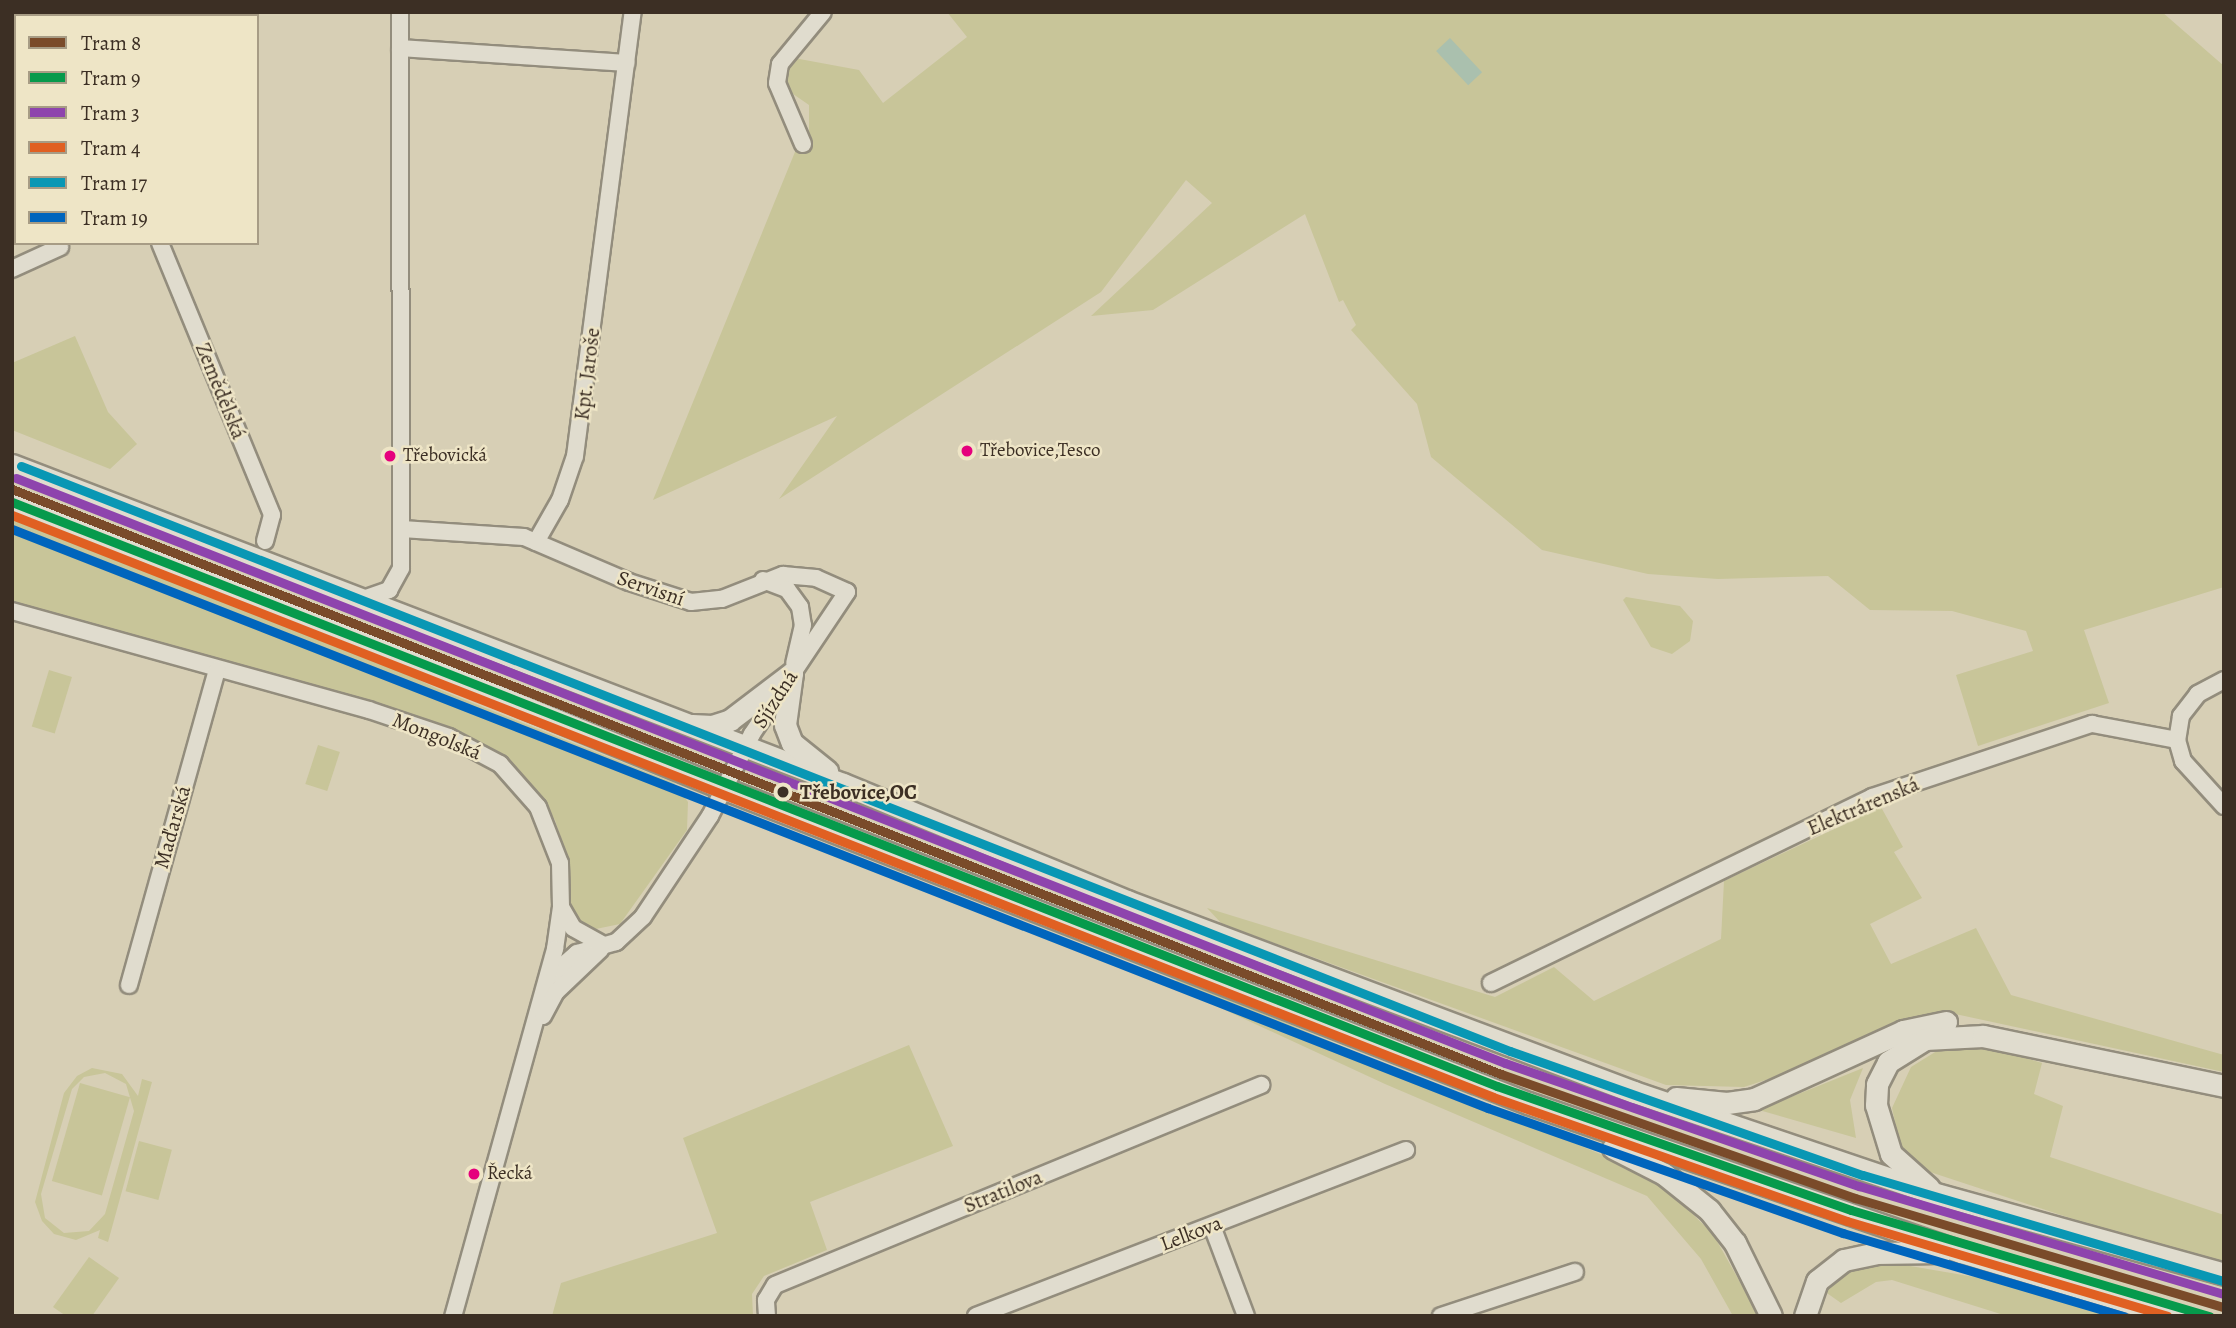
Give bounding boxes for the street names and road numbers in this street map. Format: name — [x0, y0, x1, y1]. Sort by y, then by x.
street label: Kpt. Jaroše — [569, 326, 605, 422]
street label: Zemědělská — [190, 339, 252, 443]
street label: Servisní — [614, 565, 688, 611]
street label: Sjízdná — [747, 665, 803, 733]
street label: Mongolská — [389, 707, 485, 765]
street label: Elektrárenská — [1803, 771, 1923, 841]
street label: Maďarská — [148, 782, 196, 872]
street label: Stratilova — [960, 1164, 1046, 1218]
street label: Lelkova — [1157, 1210, 1225, 1256]

